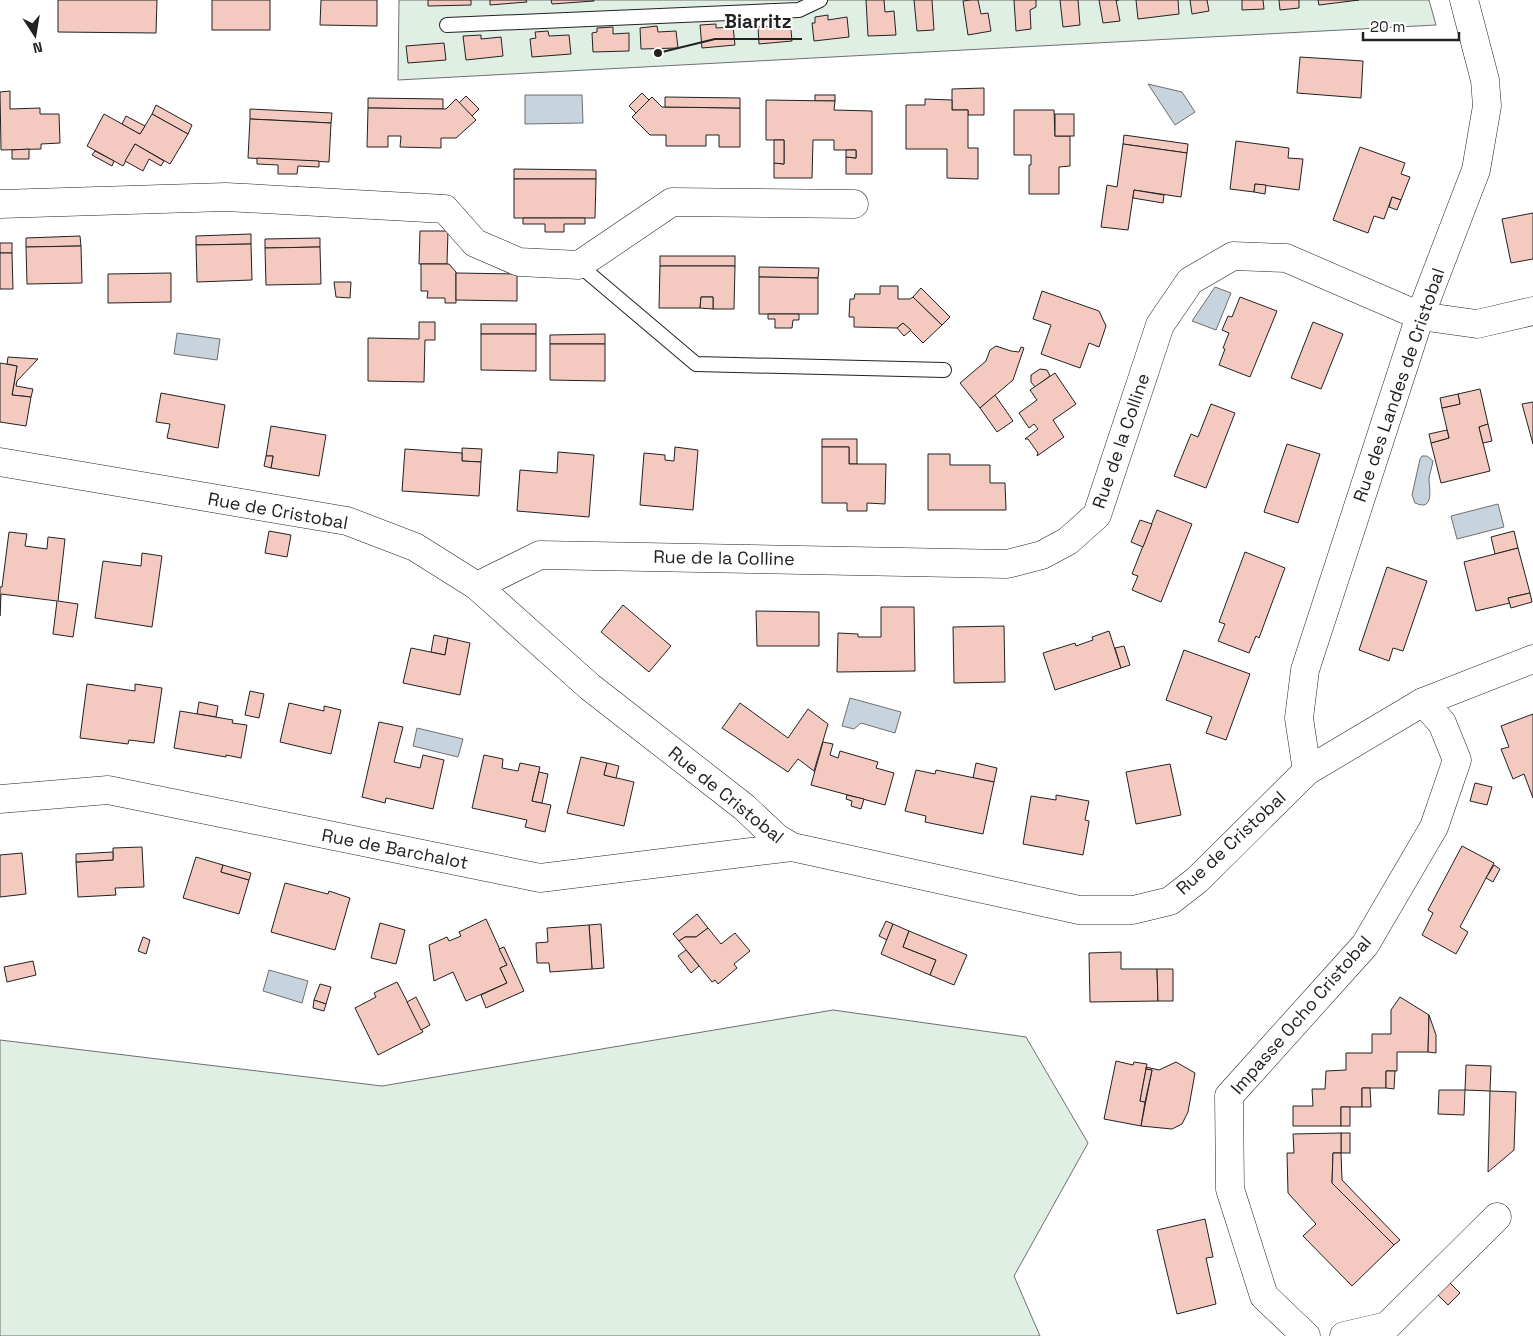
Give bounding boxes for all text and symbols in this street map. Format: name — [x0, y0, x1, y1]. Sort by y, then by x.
callout: Biarritz — [715, 5, 802, 39]
text: Biarritz — [724, 9, 792, 34]
north arrow — [10, 10, 60, 60]
scale bar — [1363, 10, 1459, 42]
text: 20 m — [1370, 17, 1405, 36]
text: N — [31, 38, 44, 57]
street label: Rue des Landes de Cristobal — [1348, 265, 1449, 505]
street label: Rue de la Colline — [1087, 370, 1154, 511]
street label: Rue de Cristobal — [206, 487, 350, 534]
street label: Rue de la Colline — [653, 545, 795, 570]
street label: Rue de Cristobal — [664, 741, 789, 848]
street label: Rue de Cristobal — [1171, 786, 1290, 899]
street label: Rue de Barchalot — [320, 823, 470, 874]
street label: Impasse Ocho Cristobal — [1225, 931, 1376, 1099]

